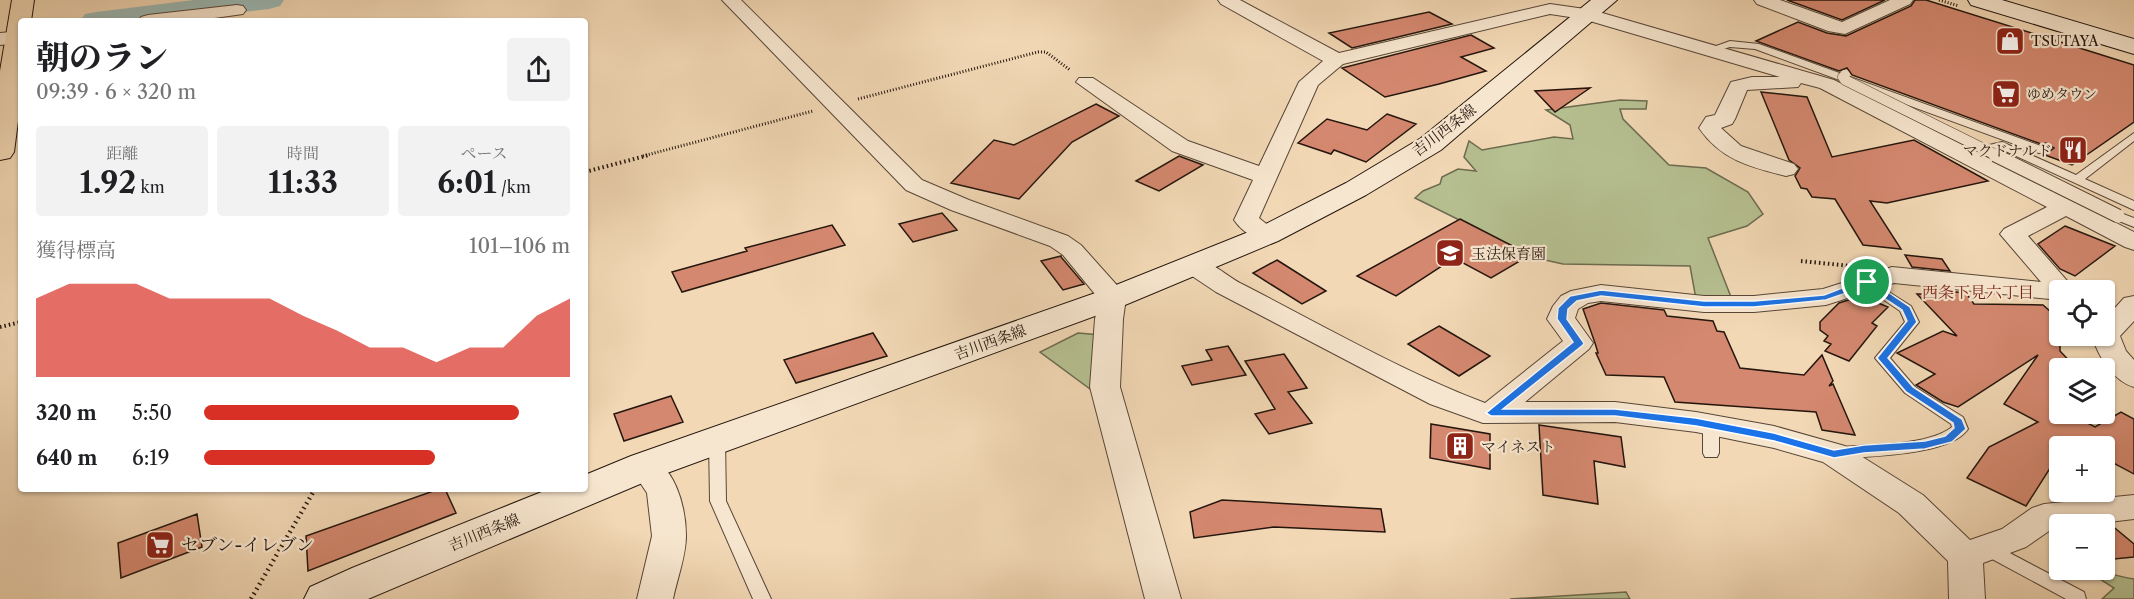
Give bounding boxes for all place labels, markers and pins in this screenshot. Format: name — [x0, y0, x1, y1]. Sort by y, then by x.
shop icon: TSUTAYA — [1994, 25, 2026, 57]
place label: TSUTAYA — [2031, 32, 2099, 50]
supermarket icon: ゆめタウン — [1990, 78, 2022, 110]
place label: ゆめタウン — [2027, 85, 2097, 103]
restaurant icon: マクドナルド — [2057, 134, 2089, 166]
place label: マクドナルド — [1963, 141, 2052, 160]
school or university icon: 玉法保育園 — [1434, 237, 1466, 269]
place label: 玉法保育園 — [1471, 244, 1546, 263]
pin — [1841, 256, 1892, 307]
building icon: マイネスト — [1444, 430, 1476, 462]
place label: マイネスト — [1481, 437, 1556, 456]
supermarket icon: セブン-イレブン — [144, 529, 176, 561]
place label: セブン-イレブン — [181, 534, 314, 556]

